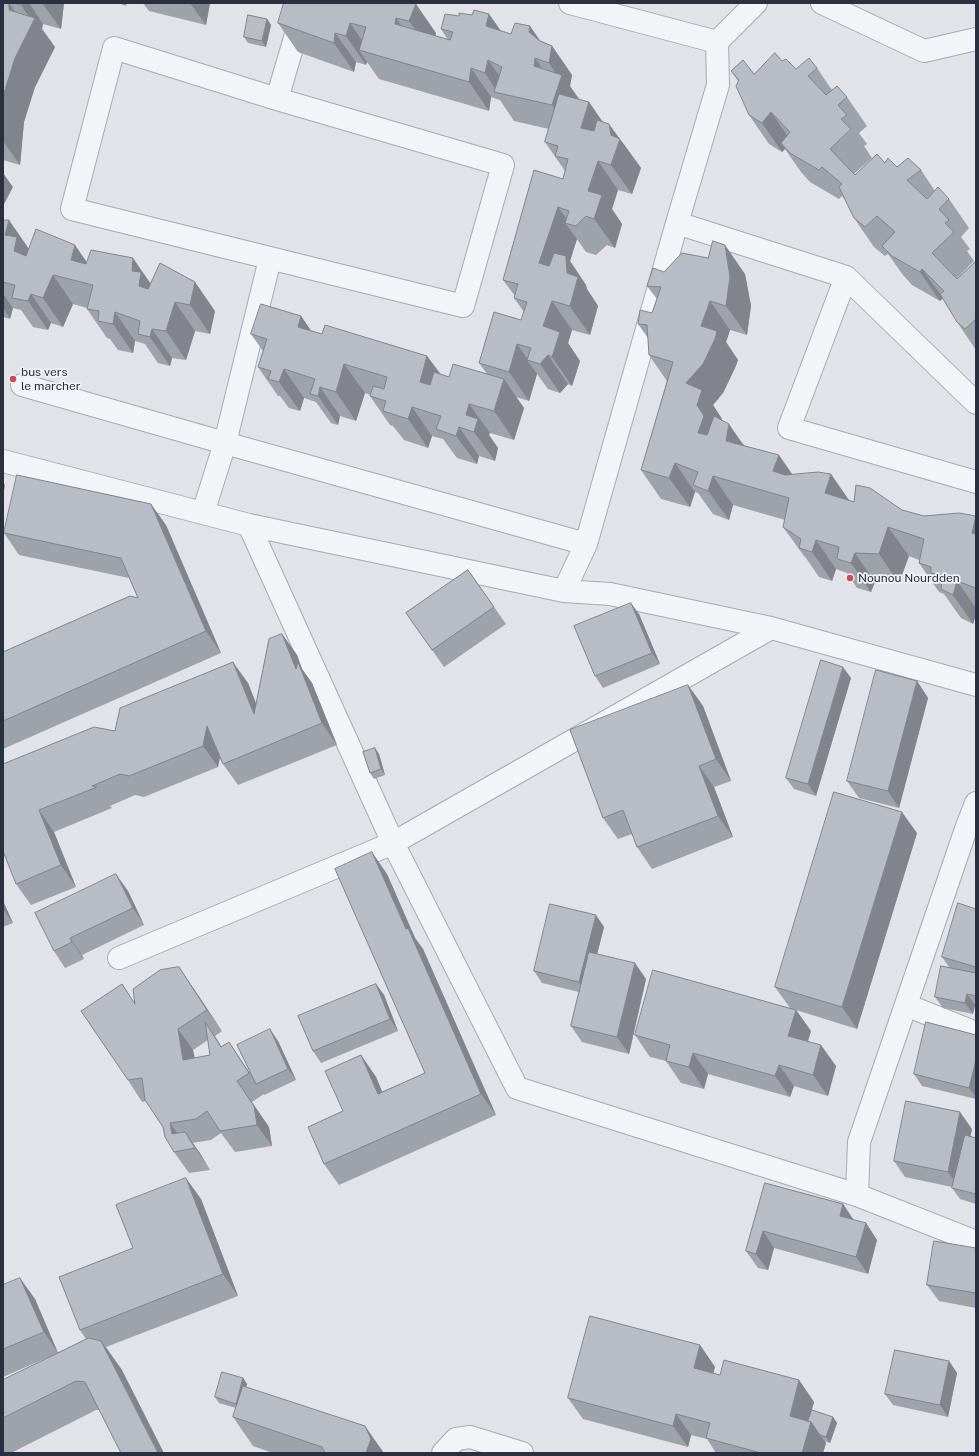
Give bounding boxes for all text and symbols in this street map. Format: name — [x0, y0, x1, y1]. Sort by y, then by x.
place label: bus vers le marcher — [21, 365, 80, 393]
marker: bus vers le marcher — [8, 374, 18, 384]
place label: Nounou Nourdden — [858, 571, 960, 585]
marker: Nounou Nourdden — [845, 573, 855, 583]

